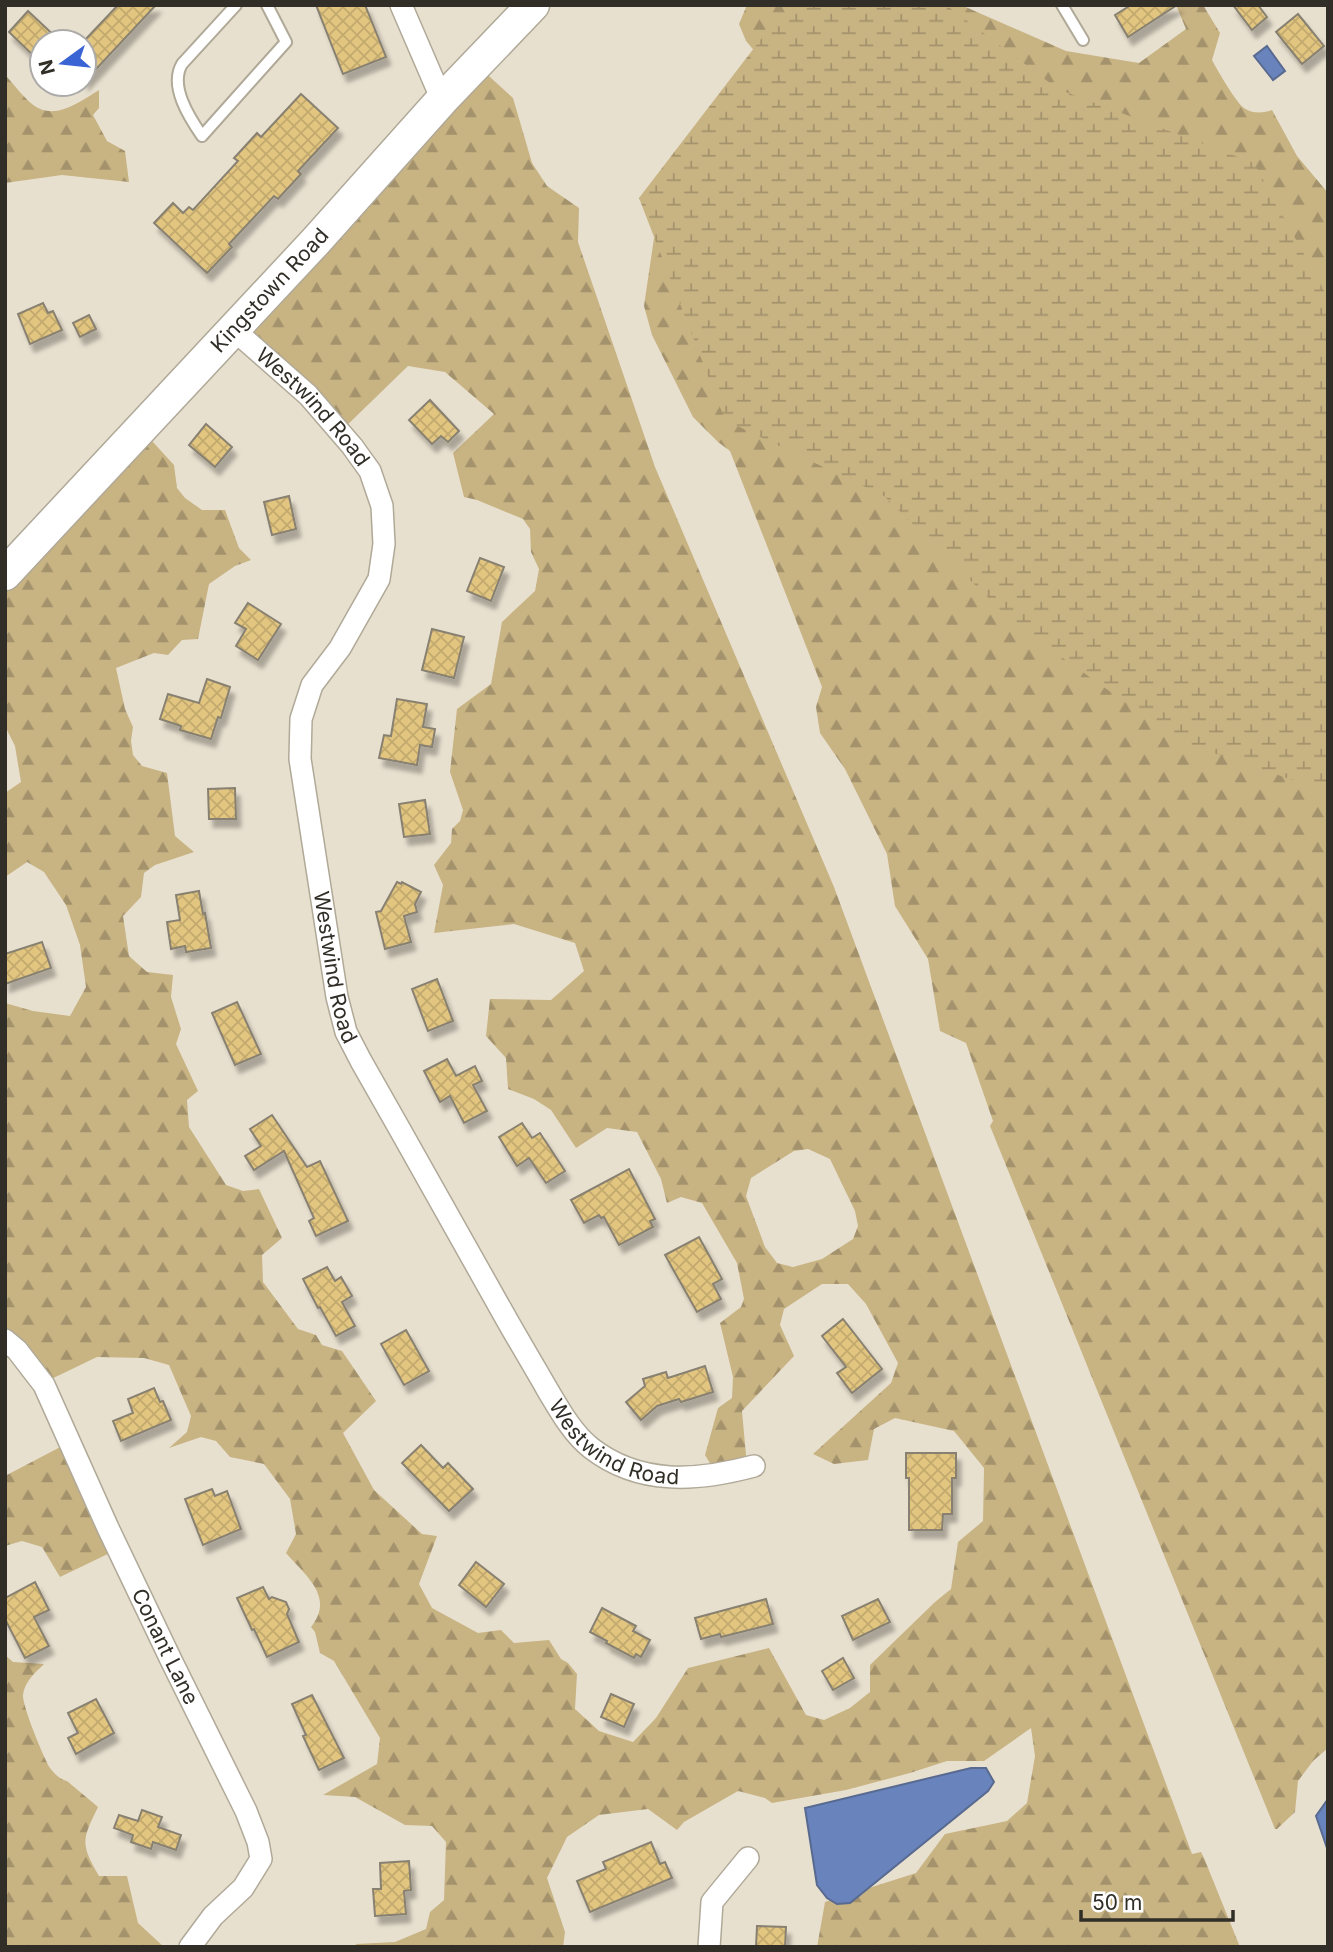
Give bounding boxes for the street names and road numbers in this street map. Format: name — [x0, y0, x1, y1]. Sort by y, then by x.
street label: Kingstown Road — [205, 223, 334, 357]
street label: Westwind Road — [251, 342, 375, 471]
street label: Westwind Road — [309, 889, 363, 1048]
street label: Westwind Road — [544, 1394, 680, 1489]
street label: Conant Lane — [127, 1584, 204, 1708]

